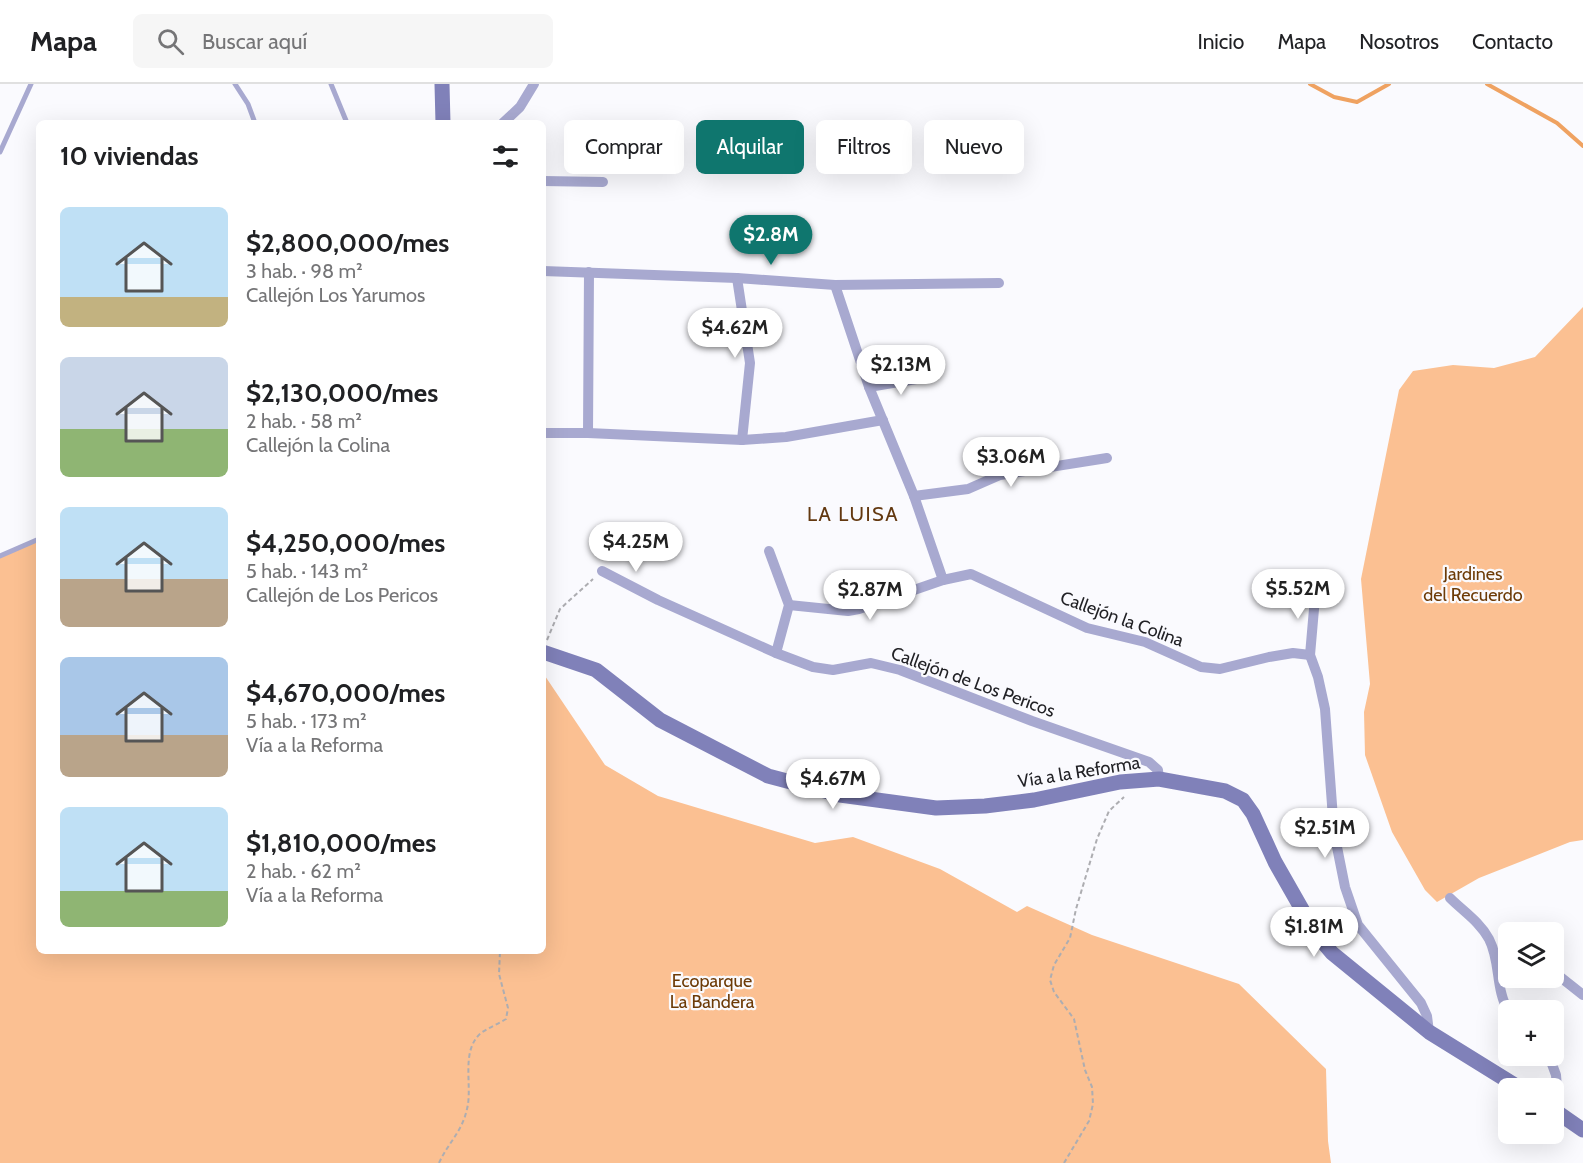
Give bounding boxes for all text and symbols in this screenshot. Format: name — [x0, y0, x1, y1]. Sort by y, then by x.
search box — [133, 14, 553, 68]
text: Mapa — [30, 24, 97, 58]
icon: search — [154, 25, 187, 58]
text: Buscar aquí — [202, 28, 307, 55]
text: Inicio — [1197, 29, 1244, 54]
text: Mapa — [1277, 29, 1326, 54]
text: Nosotros — [1359, 29, 1439, 54]
text: Contacto — [1472, 29, 1553, 54]
chip: Comprar — [564, 120, 684, 174]
chip: Alquilar — [696, 120, 804, 174]
chip: Filtros — [816, 120, 912, 174]
chip: Nuevo — [924, 120, 1024, 174]
text: 10 viviendas — [60, 140, 199, 172]
icon: filters — [489, 140, 522, 173]
pin: $2.8M — [729, 215, 813, 266]
text: $2.8M — [743, 222, 799, 246]
text: $2,800,000/mes — [246, 227, 449, 259]
icon: home — [108, 231, 180, 303]
text: 3 hab. · 98 m² — [246, 259, 363, 283]
text: Callejón Los Yarumos — [246, 283, 425, 307]
pin: $4.62M — [686, 308, 784, 359]
text: $4.62M — [702, 315, 768, 339]
pin: $2.13M — [852, 345, 950, 396]
text: $2.13M — [870, 352, 932, 376]
text: $2,130,000/mes — [246, 377, 438, 409]
icon: home — [108, 381, 180, 453]
text: 2 hab. · 58 m² — [246, 409, 362, 433]
text: Callejón la Colina — [246, 433, 390, 457]
pin: $3.06M — [962, 437, 1060, 488]
text: $3.06M — [977, 444, 1045, 468]
district label: LA LUISA — [807, 502, 899, 526]
pin: $4.25M — [587, 522, 685, 573]
text: $4,250,000/mes — [246, 527, 445, 559]
text: $4.25M — [603, 529, 669, 553]
icon: home — [108, 531, 180, 603]
text: 5 hab. · 143 m² — [246, 559, 368, 583]
park label: Jardines del Recuerdo — [1423, 563, 1523, 606]
pin: $5.52M — [1249, 569, 1347, 620]
pin: $2.87M — [821, 570, 919, 621]
text: $5.52M — [1266, 576, 1330, 600]
text: $2.87M — [837, 577, 903, 601]
text: Callejón de Los Pericos — [246, 583, 438, 607]
street label: Callejón la Colina — [1057, 586, 1187, 652]
street label: Callejón de Los Pericos — [888, 642, 1058, 722]
text: $4,670,000/mes — [246, 677, 445, 709]
icon: home — [108, 681, 180, 753]
text: 5 hab. · 173 m² — [246, 709, 367, 733]
text: Vía a la Reforma — [246, 733, 383, 757]
street label: Vía a la Reforma — [1016, 751, 1142, 793]
pin: $4.67M — [784, 759, 882, 810]
text: $4.67M — [800, 766, 866, 790]
pin: $2.51M — [1276, 808, 1374, 859]
text: $2.51M — [1294, 815, 1356, 839]
text: $1,810,000/mes — [246, 827, 436, 859]
icon: home — [108, 831, 180, 903]
text: 2 hab. · 62 m² — [246, 859, 361, 883]
text: Vía a la Reforma — [246, 883, 383, 907]
pin: $1.81M — [1265, 907, 1363, 958]
text: $1.81M — [1284, 914, 1344, 938]
map controls — [1498, 922, 1564, 1144]
button: layers — [1498, 922, 1564, 988]
park label: Ecoparque La Bandera — [670, 970, 755, 1013]
button: + — [1498, 1000, 1564, 1066]
button: − — [1498, 1078, 1564, 1144]

